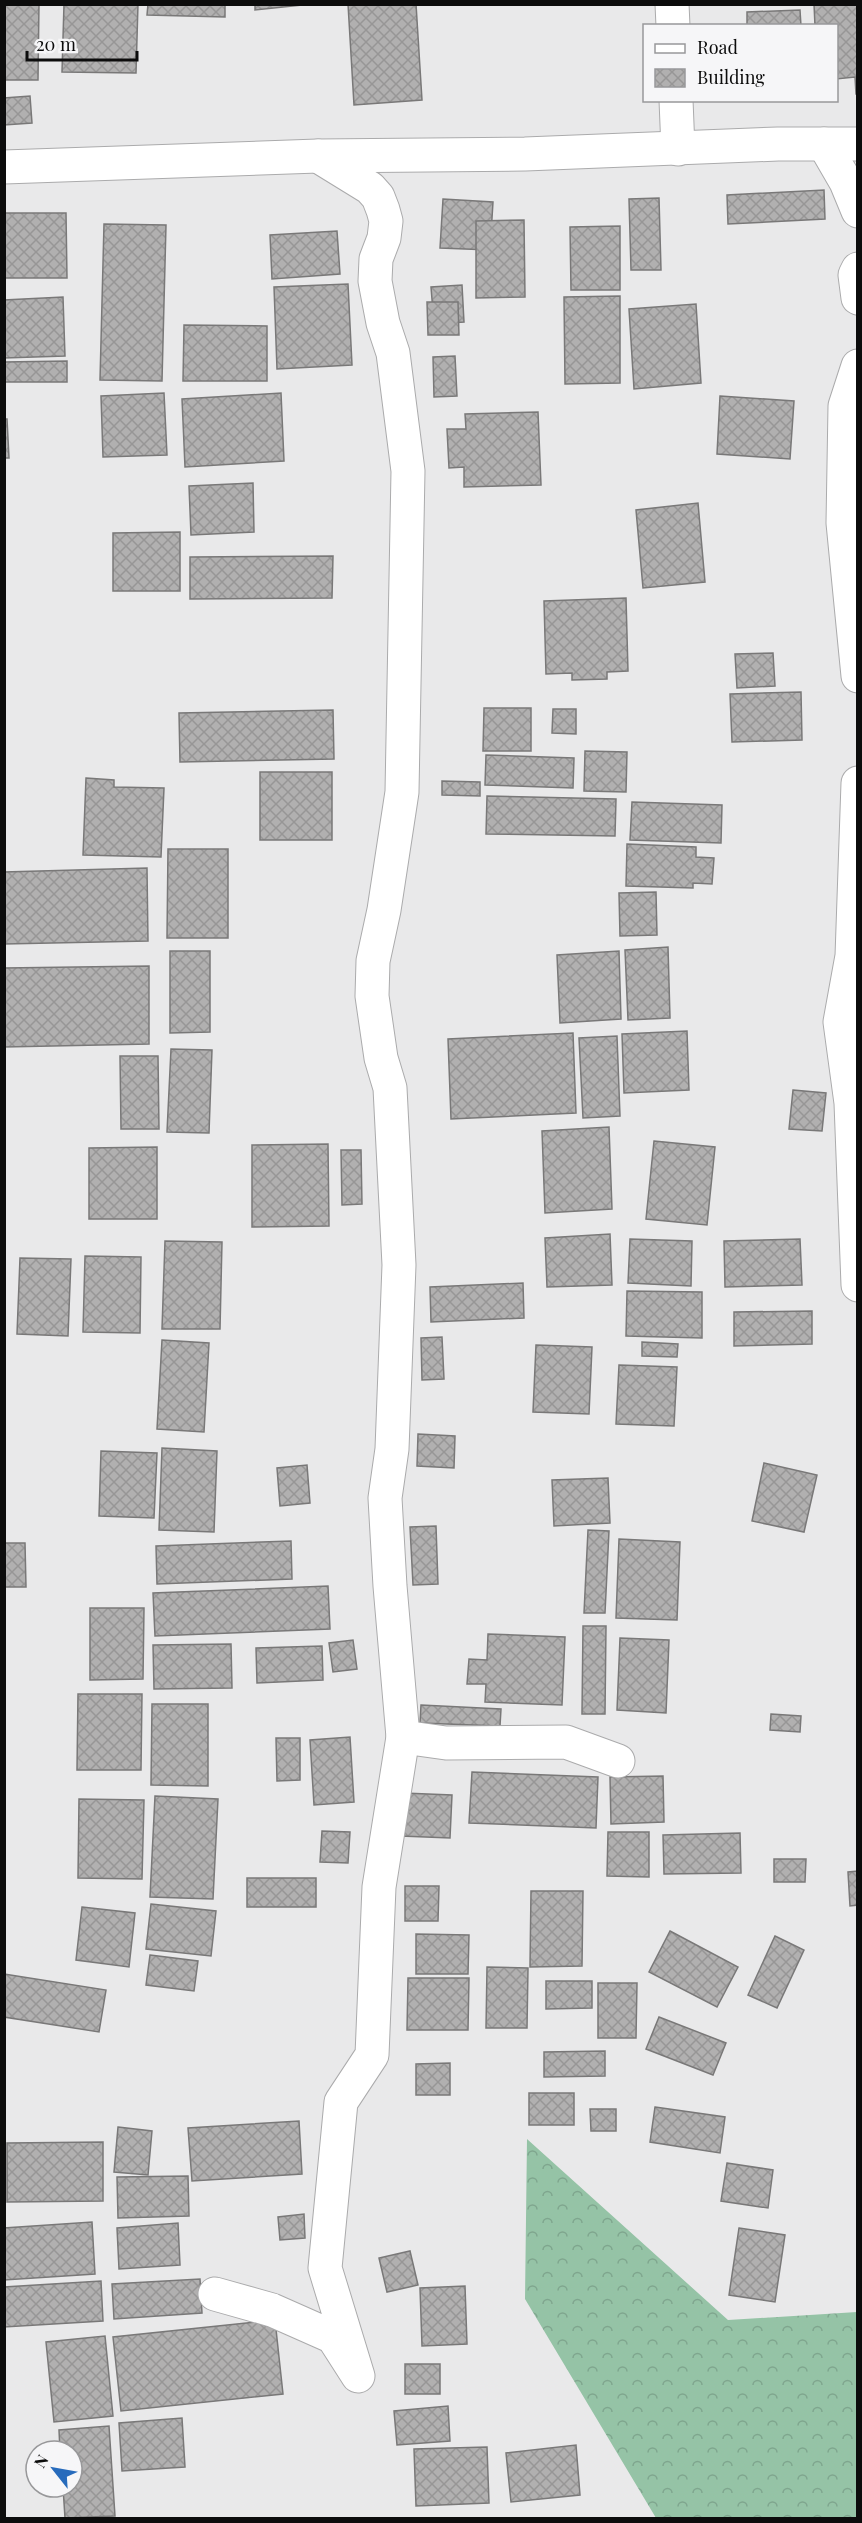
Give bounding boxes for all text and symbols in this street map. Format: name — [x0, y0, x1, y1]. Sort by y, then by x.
scale bar — [27, 24, 136, 62]
legend — [643, 24, 838, 102]
text: 20 m — [36, 32, 76, 56]
text: Road — [697, 35, 738, 59]
text: Building — [697, 65, 765, 89]
north arrow — [24, 2439, 84, 2499]
text: N — [29, 2450, 53, 2471]

